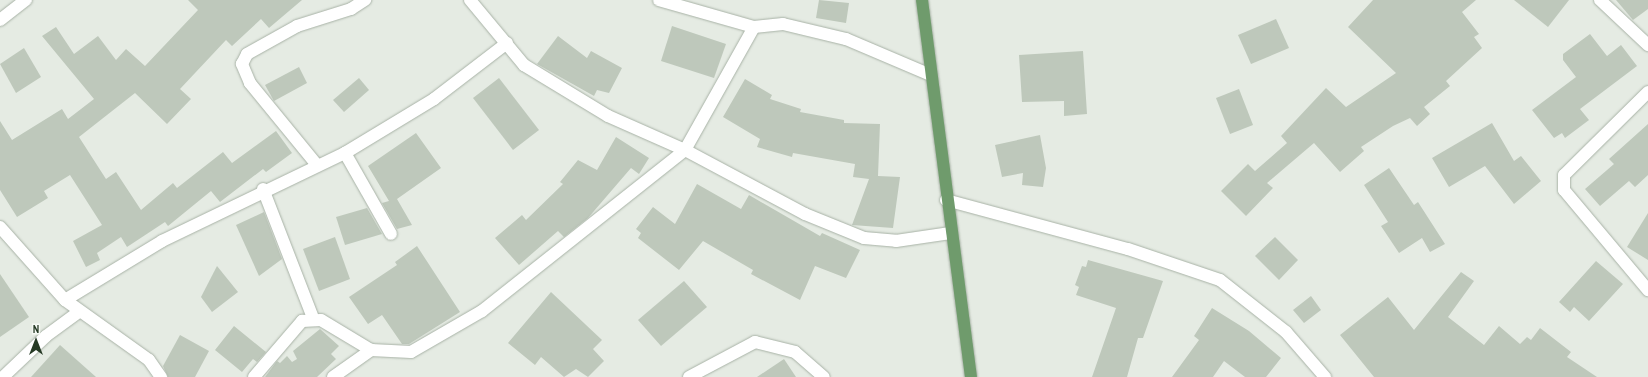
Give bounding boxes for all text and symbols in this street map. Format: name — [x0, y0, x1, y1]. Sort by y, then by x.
north arrow — [16, 321, 56, 361]
text: N — [33, 322, 39, 336]

